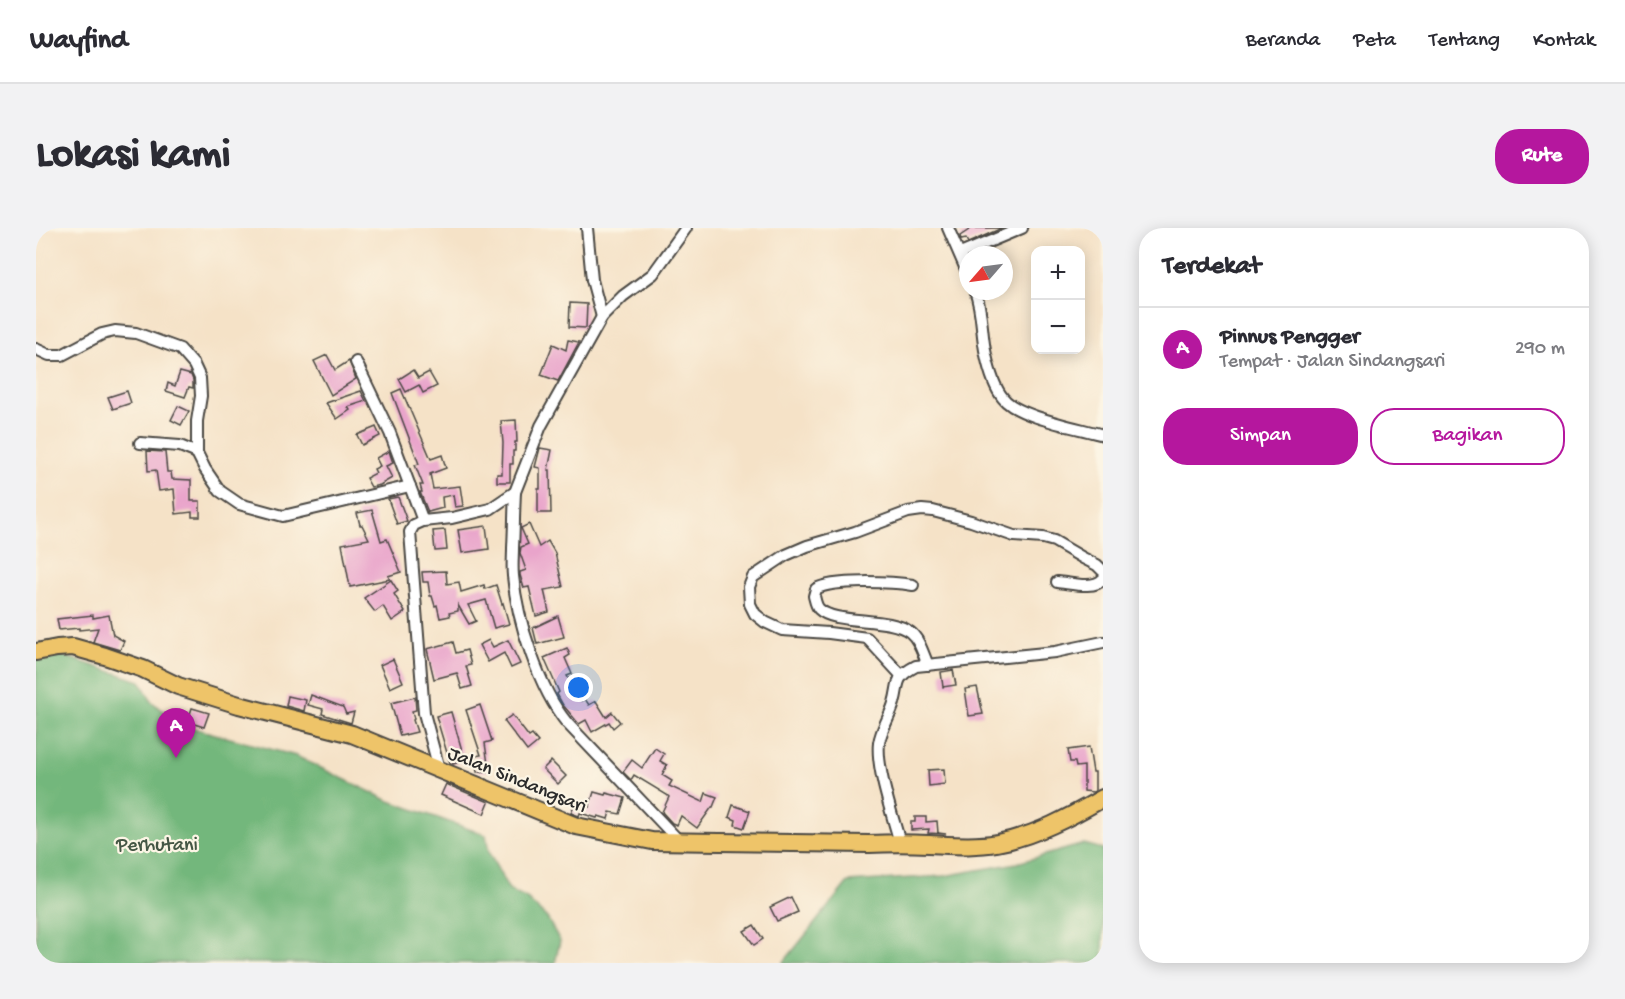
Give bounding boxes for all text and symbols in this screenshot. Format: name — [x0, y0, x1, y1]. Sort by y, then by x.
text: Wayfind — [30, 25, 127, 58]
text: Beranda — [1246, 29, 1320, 54]
text: Peta — [1353, 29, 1396, 54]
text: Tentang — [1429, 29, 1500, 54]
text: Kontak — [1533, 29, 1595, 54]
button: Rute — [1495, 129, 1589, 184]
text: Lokasi kami — [36, 132, 231, 181]
north arrow — [959, 246, 1013, 300]
map controls — [1031, 246, 1085, 354]
button: + — [1031, 246, 1085, 300]
text: Terdekat — [1163, 252, 1261, 283]
button: − — [1031, 300, 1085, 354]
text: Pinnus Pengger — [1220, 325, 1360, 351]
text: A — [1177, 338, 1188, 361]
text: 290 m — [1515, 338, 1565, 361]
text: Tempat · Jalan Sindangsari — [1220, 351, 1445, 374]
button: Simpan — [1163, 408, 1358, 465]
button: Bagikan — [1370, 408, 1565, 465]
your location — [564, 673, 593, 702]
pin: A — [156, 708, 196, 758]
street label: Jalan Sindangsari — [444, 743, 590, 820]
park label: Perhutani — [115, 835, 198, 858]

